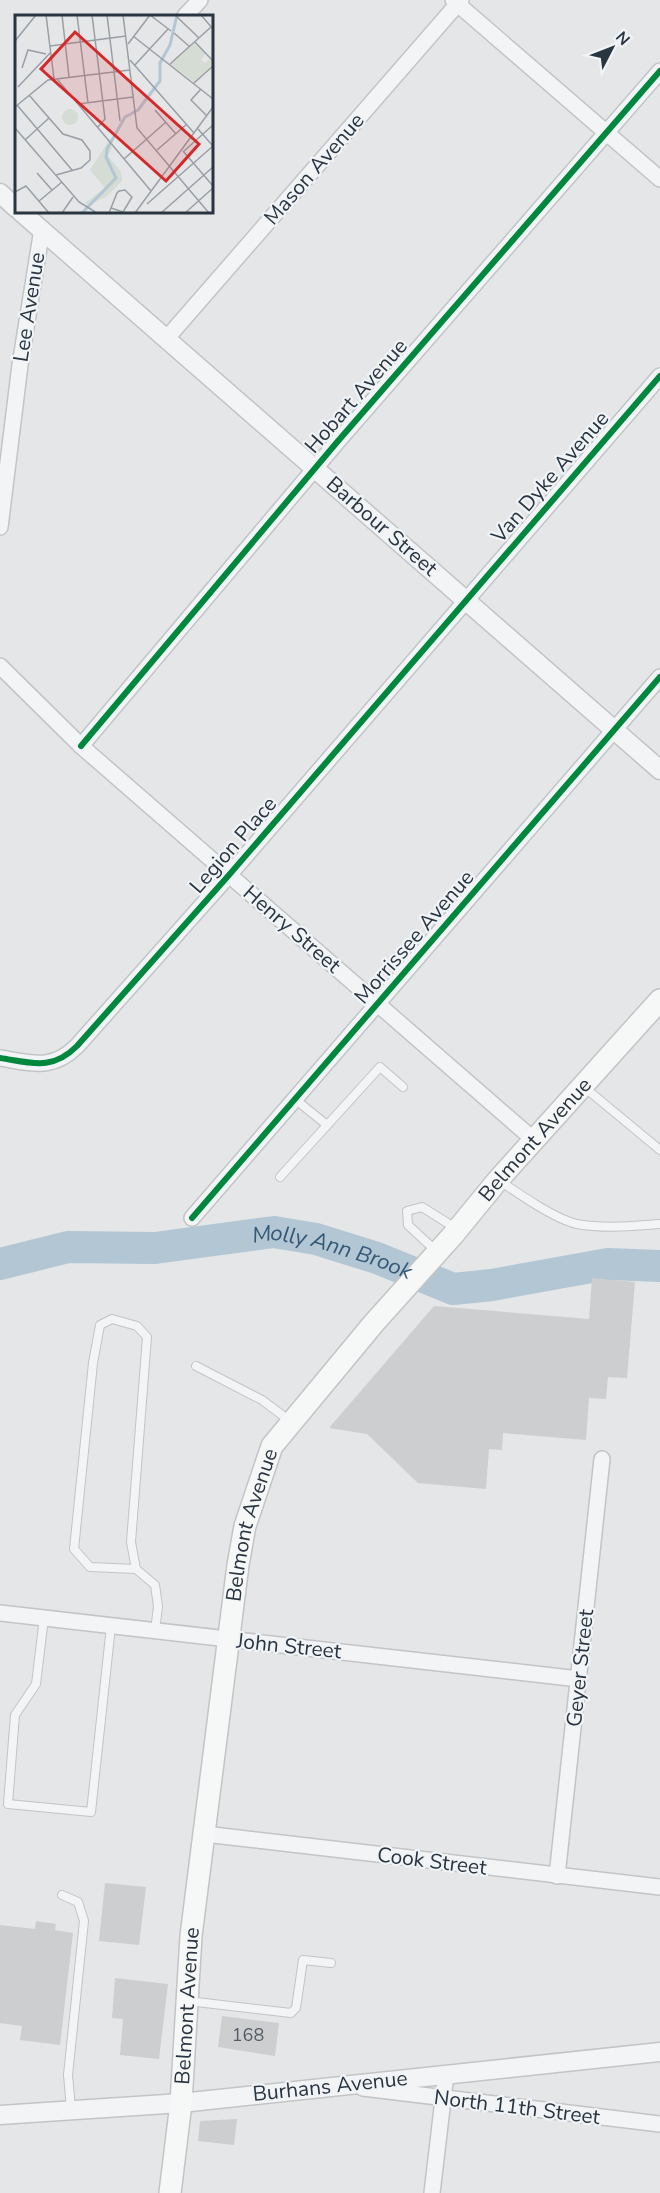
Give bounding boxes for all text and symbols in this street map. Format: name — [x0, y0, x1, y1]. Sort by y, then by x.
inset map — [15, 15, 213, 213]
north arrow — [582, 18, 642, 78]
text: N — [610, 27, 635, 50]
street label: Mason Avenue — [258, 107, 370, 231]
street label: Lee Avenue — [7, 250, 51, 364]
street label: Hobart Avenue — [298, 333, 414, 459]
street label: Van Dyke Avenue — [484, 405, 615, 550]
street label: Barbour Street — [320, 470, 444, 583]
street label: Legion Place — [183, 791, 283, 899]
street label: Morrissee Avenue — [348, 864, 480, 1010]
street label: Henry Street — [237, 879, 347, 980]
street label: Belmont Avenue — [472, 1071, 598, 1207]
water label: Molly Ann Brook — [250, 1218, 418, 1287]
street label: Belmont Avenue — [219, 1445, 284, 1603]
street label: Geyer Street — [560, 1607, 600, 1728]
street label: John Street — [234, 1626, 343, 1665]
street label: Cook Street — [376, 1840, 489, 1882]
street label: Belmont Avenue — [168, 1926, 206, 2085]
house number: 168 — [232, 2023, 264, 2047]
street label: Burhans Avenue — [251, 2064, 409, 2108]
street label: North 11th Street — [432, 2083, 602, 2131]

